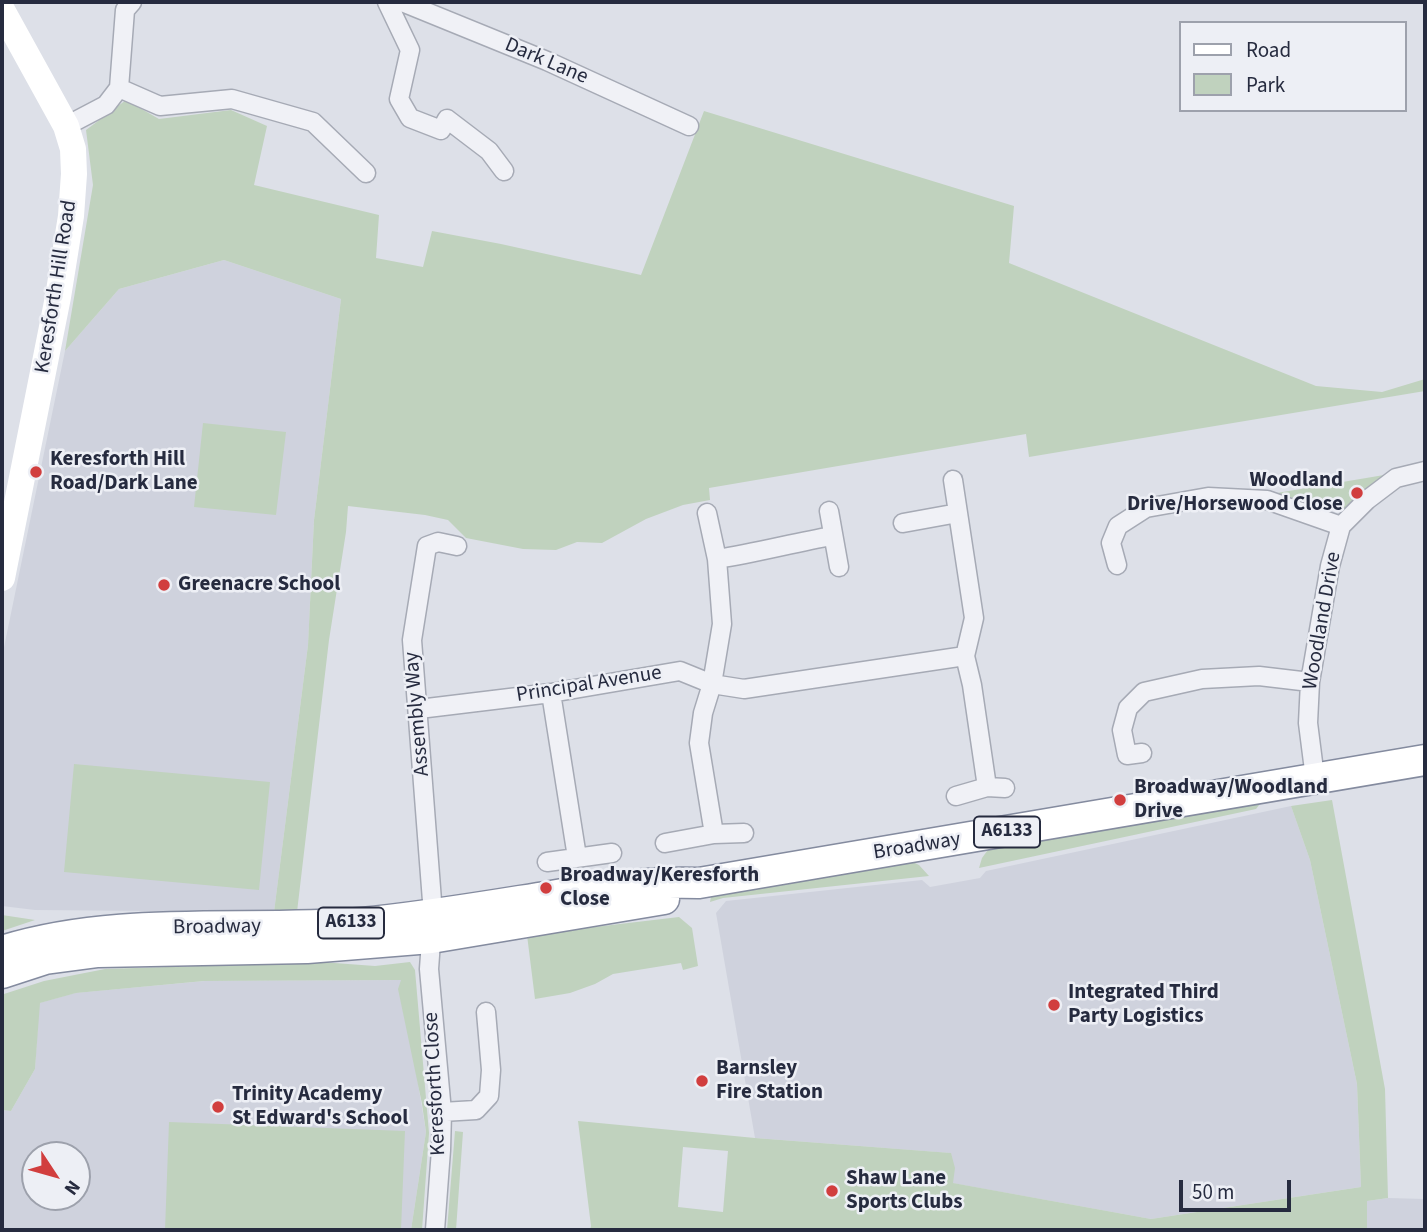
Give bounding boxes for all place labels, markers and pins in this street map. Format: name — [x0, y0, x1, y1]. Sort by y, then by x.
place label: Keresforth Hill Road/Dark Lane — [50, 447, 198, 497]
marker: Keresforth Hill Road/Dark Lane — [28, 464, 44, 480]
place label: Woodland Drive/Horsewood Close — [1127, 468, 1343, 518]
marker: Woodland Drive/Horsewood Close — [1349, 485, 1365, 501]
place label: Greenacre School — [178, 572, 340, 598]
marker: Greenacre School — [156, 577, 172, 593]
place label: Broadway/Woodland Drive — [1134, 775, 1328, 825]
marker: Broadway/Woodland Drive — [1112, 792, 1128, 808]
place label: Broadway/Keresforth Close — [560, 863, 759, 913]
marker: Broadway/Keresforth Close — [538, 880, 554, 896]
place label: Integrated Third Party Logistics — [1068, 980, 1219, 1030]
marker: Integrated Third Party Logistics — [1046, 997, 1062, 1013]
place label: Barnsley Fire Station — [716, 1056, 823, 1106]
marker: Barnsley Fire Station — [694, 1073, 710, 1089]
place label: Trinity Academy St Edward's School — [232, 1082, 408, 1132]
marker: Trinity Academy St Edward's School — [210, 1099, 226, 1115]
place label: Shaw Lane Sports Clubs — [846, 1166, 962, 1216]
marker: Shaw Lane Sports Clubs — [824, 1183, 840, 1199]

